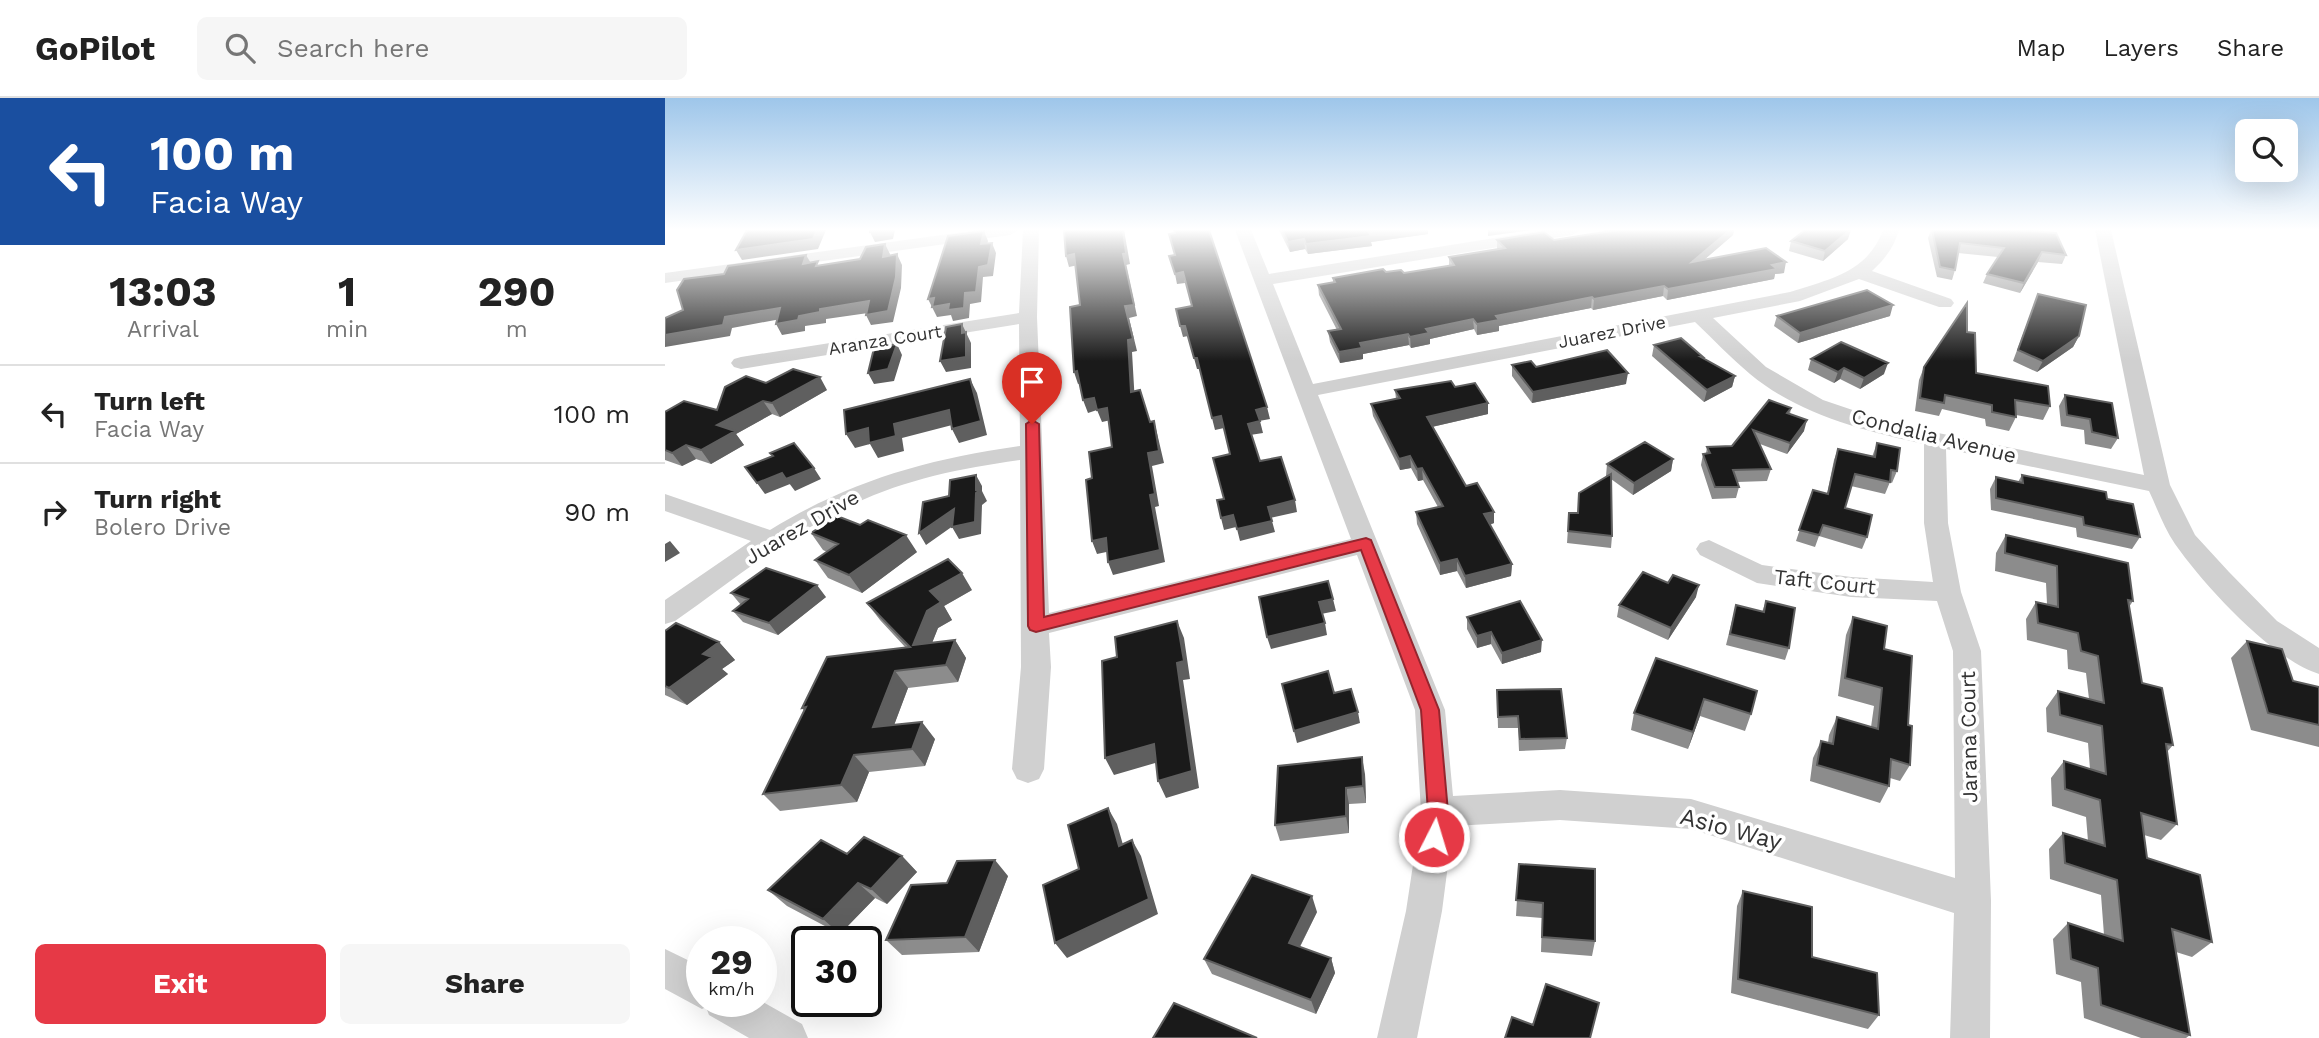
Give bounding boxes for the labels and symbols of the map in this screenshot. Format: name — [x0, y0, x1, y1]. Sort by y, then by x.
street label: Juarez Drive — [1556, 311, 1668, 352]
street label: Aranza Court — [827, 320, 944, 359]
pin — [1002, 352, 1062, 424]
street label: Condalia Avenue — [1849, 403, 2019, 468]
street label: Juarez Drive — [740, 484, 863, 569]
street label: Taft Court — [1773, 564, 1877, 599]
street label: Jarana Court — [1955, 671, 1982, 803]
position arrow — [1397, 800, 1471, 874]
street label: Asio Way — [1677, 802, 1786, 856]
speed limit sign: 30 — [791, 926, 882, 1017]

